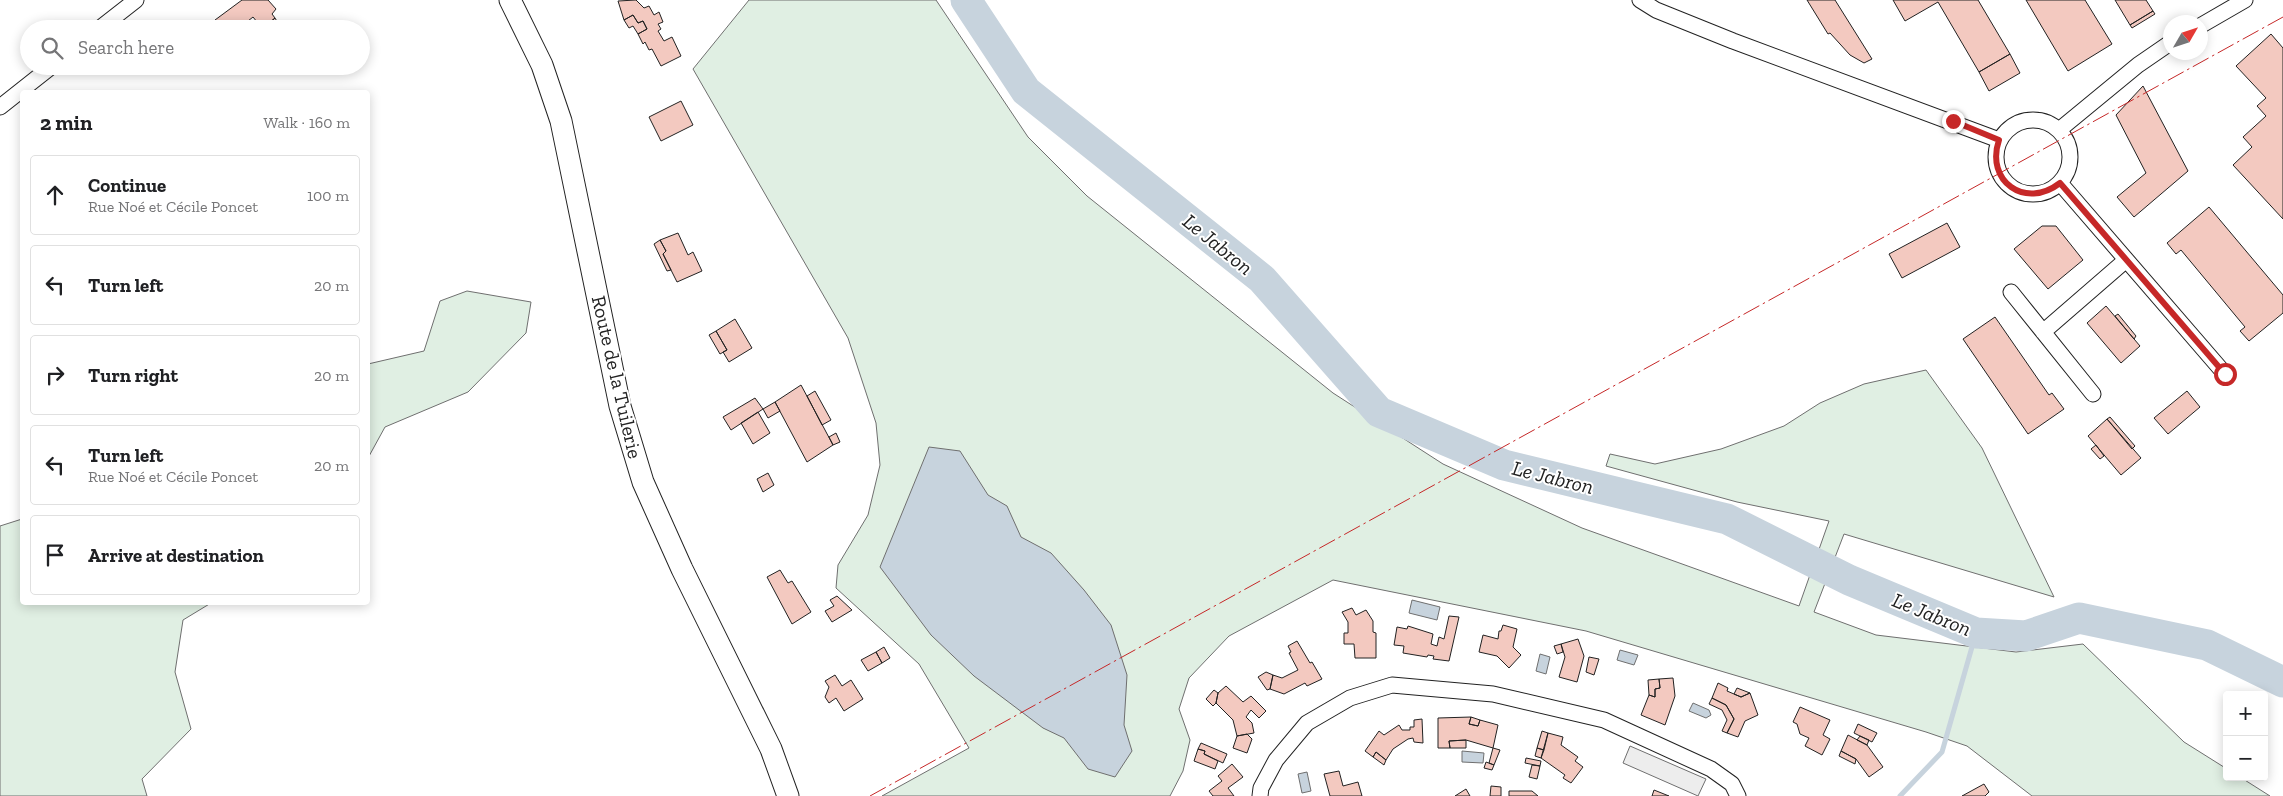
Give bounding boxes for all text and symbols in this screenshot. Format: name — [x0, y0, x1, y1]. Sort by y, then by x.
north arrow — [2163, 15, 2208, 60]
search box — [20, 20, 370, 75]
icon: search — [38, 34, 66, 62]
text: Search here — [78, 36, 174, 59]
text: 2 min — [40, 110, 92, 135]
route end — [1942, 110, 1965, 133]
text: Walk · 160 m — [263, 113, 350, 132]
text: Continue — [88, 174, 166, 197]
icon: ahead — [41, 181, 69, 209]
text: 100 m — [307, 186, 349, 205]
text: Rue Noé et Cécile Poncet — [88, 197, 258, 216]
water label: Le Jabron — [1178, 208, 1258, 280]
icon: left — [41, 271, 69, 299]
text: Turn left — [88, 274, 163, 297]
text: 20 m — [314, 276, 349, 295]
street label: Route de la Tuilerie — [587, 293, 647, 461]
icon: right — [41, 361, 69, 389]
route start — [2214, 363, 2237, 386]
text: Turn right — [88, 364, 178, 387]
text: 20 m — [314, 366, 349, 385]
text: Turn left — [88, 444, 163, 467]
icon: left — [41, 451, 69, 479]
water label: Le Jabron — [1510, 455, 1596, 499]
text: 20 m — [314, 456, 349, 475]
text: Rue Noé et Cécile Poncet — [88, 467, 258, 486]
icon: arrive — [41, 541, 69, 569]
text: Arrive at destination — [88, 544, 264, 567]
water label: Le Jabron — [1889, 587, 1975, 641]
map controls — [2223, 691, 2268, 781]
button: + — [2223, 691, 2268, 736]
button: − — [2223, 736, 2268, 781]

